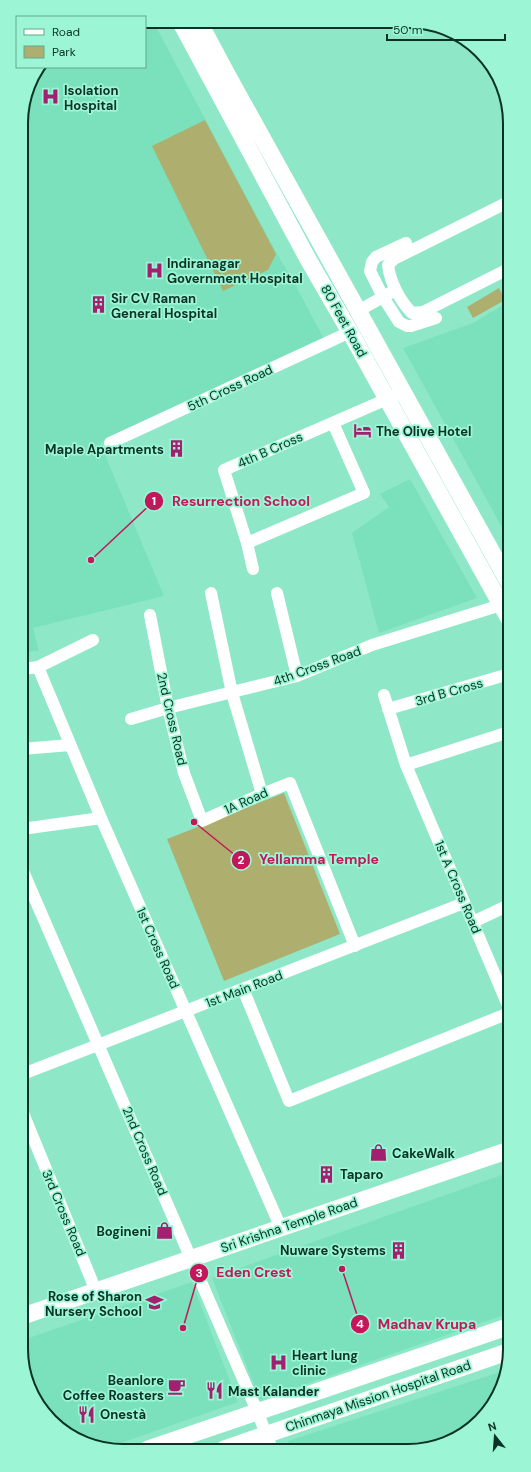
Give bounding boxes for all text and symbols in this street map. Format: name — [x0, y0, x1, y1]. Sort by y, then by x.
legend — [16, 16, 146, 68]
scale bar — [387, 16, 505, 42]
text: 50 m — [393, 22, 422, 38]
text: Road — [52, 24, 80, 40]
text: Park — [52, 44, 76, 60]
place label: Isolation Hospital — [64, 82, 119, 114]
hospital icon: Isolation Hospital — [41, 87, 61, 107]
place label: Indiranagar Government Hospital — [167, 255, 303, 287]
hospital icon: Indiranagar Government Hospital — [144, 260, 164, 280]
street label: 80 Feet Road — [317, 282, 371, 360]
place label: Sir CV Raman General Hospital — [111, 290, 217, 322]
building icon: Sir CV Raman General Hospital — [88, 295, 108, 315]
street label: 5th Cross Road — [185, 361, 275, 415]
hotel icon: The Olive Hotel — [353, 421, 373, 441]
place label: The Olive Hotel — [376, 423, 472, 440]
street label: 4th B Cross — [235, 428, 305, 472]
building icon: Maple Apartments — [167, 439, 187, 459]
place label: Maple Apartments — [45, 441, 164, 458]
callout: Resurrection School — [144, 488, 318, 514]
text: Resurrection School — [172, 492, 310, 510]
text: 1 — [152, 493, 156, 509]
street label: 4th Cross Road — [271, 642, 363, 690]
street label: 2nd Cross Road — [153, 671, 191, 767]
street label: 3rd B Cross — [413, 674, 485, 710]
street label: 1A Road — [221, 784, 271, 818]
street label: 1st A Cross Road — [431, 838, 485, 936]
callout: Yellamma Temple — [231, 847, 387, 873]
text: Yellamma Temple — [259, 850, 379, 868]
text: 2 — [238, 852, 245, 868]
street label: 1st Cross Road — [132, 905, 184, 991]
street label: 1st Main Road — [203, 967, 285, 1011]
street label: 2nd Cross Road — [119, 1104, 171, 1198]
shop icon: CakeWalk — [369, 1143, 389, 1163]
place label: CakeWalk — [392, 1145, 456, 1162]
building icon: Taparo — [317, 1164, 337, 1184]
place label: Taparo — [340, 1166, 384, 1183]
street label: 3rd Cross Road — [38, 1167, 90, 1259]
street label: Sri Krishna Temple Road — [218, 1194, 360, 1256]
shop icon: Bogineni — [154, 1221, 174, 1241]
place label: Bogineni — [96, 1223, 151, 1240]
building icon: Nuware Systems — [389, 1240, 409, 1260]
place label: Nuware Systems — [280, 1242, 386, 1259]
callout: Eden Crest — [189, 1260, 300, 1286]
text: Eden Crest — [216, 1263, 292, 1281]
text: 3 — [195, 1265, 203, 1281]
place label: Rose of Sharon Nursery School — [45, 1288, 142, 1320]
school or university icon: Rose of Sharon Nursery School — [145, 1293, 165, 1313]
callout: Madhav Krupa — [350, 1311, 484, 1337]
text: Madhav Krupa — [378, 1315, 476, 1333]
text: 4 — [356, 1316, 364, 1332]
place label: Heart lung clinic — [292, 1347, 358, 1379]
hospital icon: Heart lung clinic — [269, 1352, 289, 1372]
street label: Chinmaya Mission Hospital Road — [283, 1356, 473, 1436]
place label: Beanlore Coffee Roasters — [63, 1372, 164, 1404]
cafe icon: Beanlore Coffee Roasters — [167, 1377, 187, 1397]
restaurant icon: Mast Kalander — [205, 1381, 225, 1401]
place label: Mast Kalander — [228, 1383, 320, 1400]
restaurant icon: Onestà — [77, 1404, 97, 1424]
place label: Onestà — [100, 1406, 146, 1423]
north arrow — [475, 1416, 515, 1456]
text: N — [486, 1419, 498, 1434]

